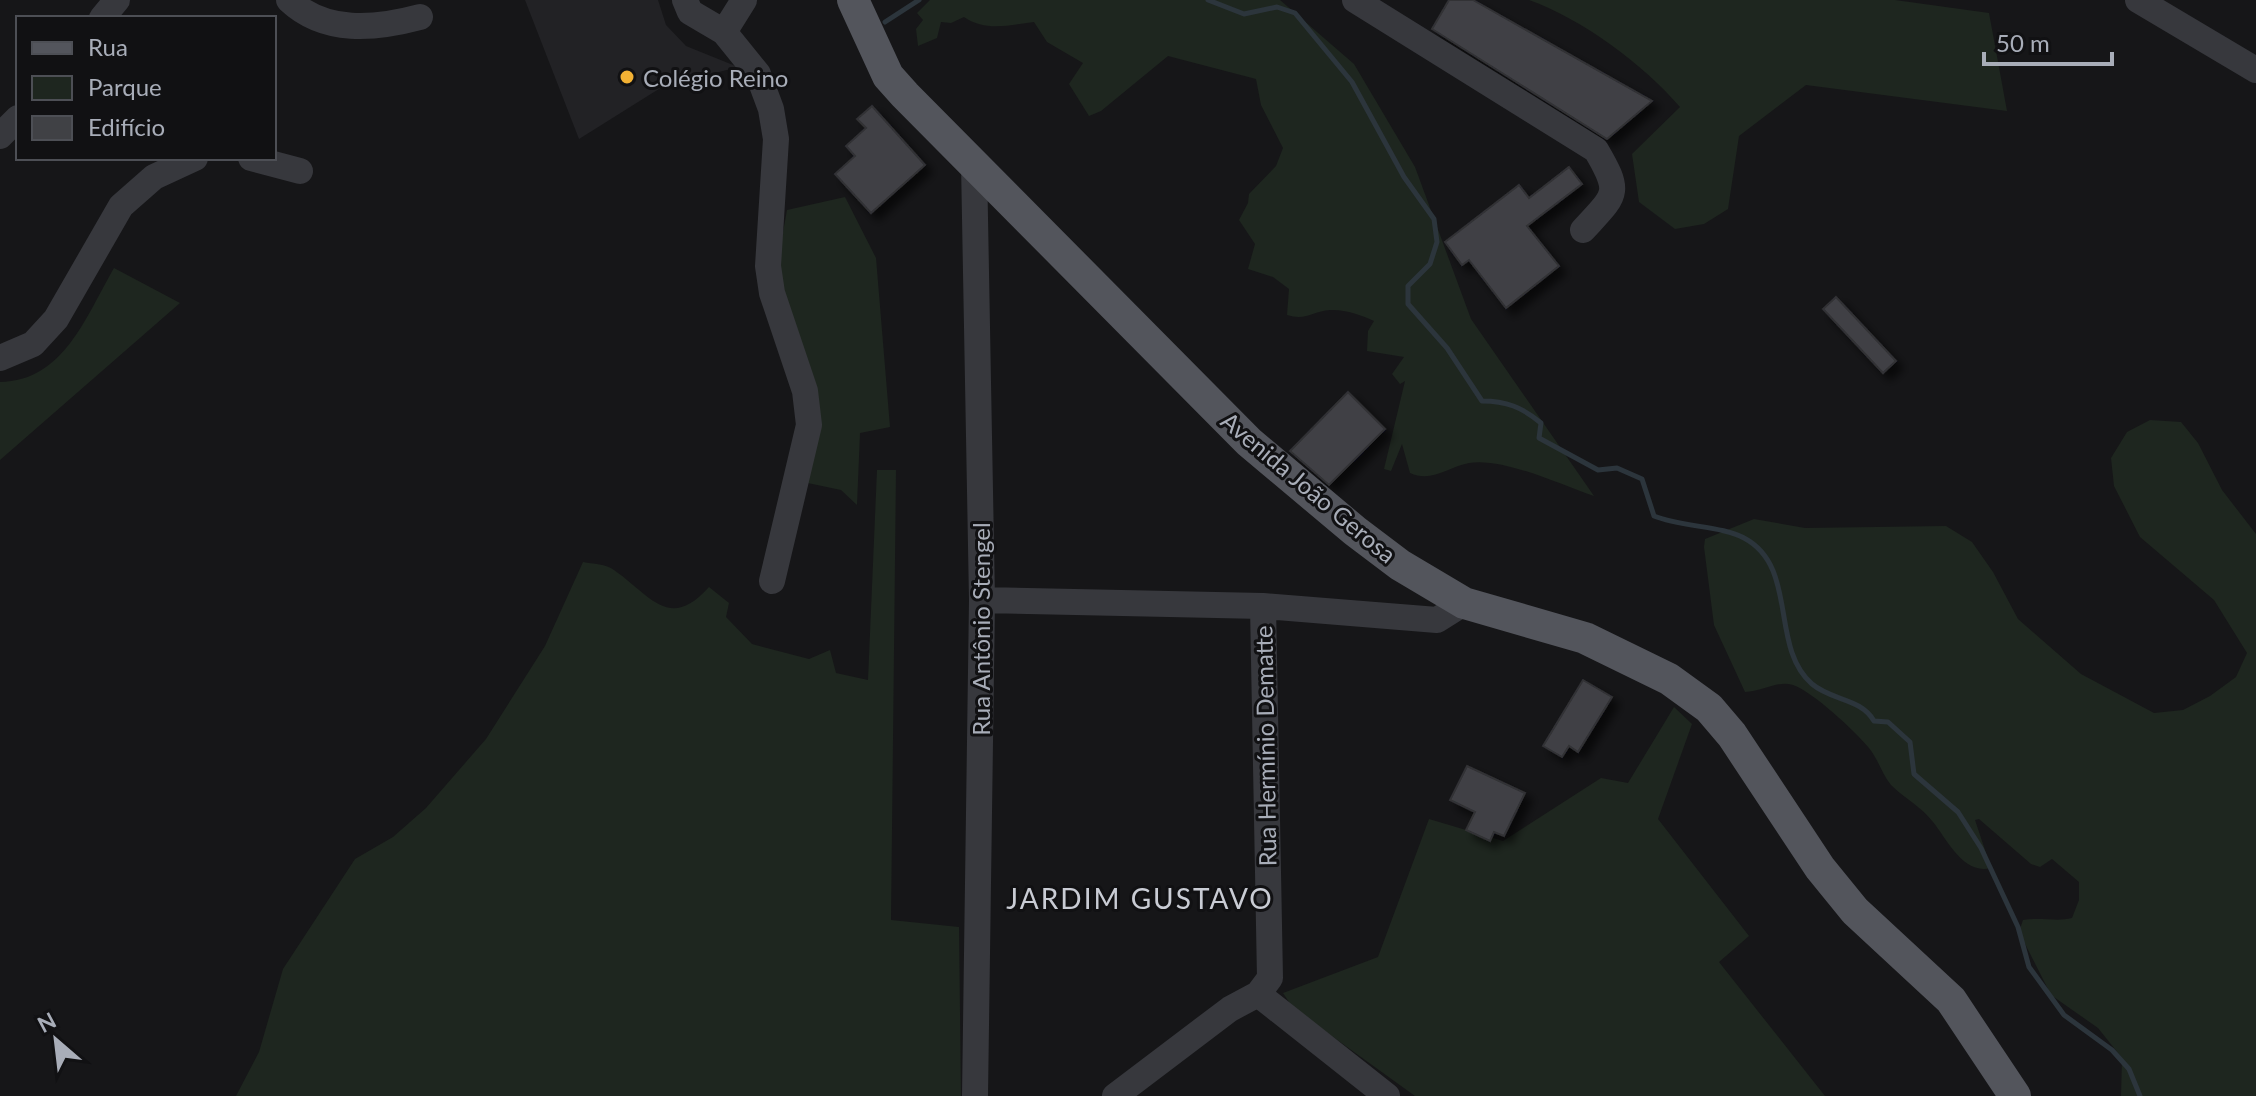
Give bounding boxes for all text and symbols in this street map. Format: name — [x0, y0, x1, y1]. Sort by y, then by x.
legend — [16, 16, 276, 160]
scale bar — [1984, 16, 2112, 66]
text: 50 m — [1996, 28, 2050, 57]
text: Rua — [88, 32, 128, 61]
place label: Colégio Reino — [643, 63, 788, 92]
marker: Colégio Reino — [618, 68, 636, 86]
text: Parque — [88, 72, 162, 101]
text: Edifício — [88, 112, 165, 141]
street label: Avenida João Gerosa — [1216, 405, 1402, 569]
street label: Rua Antônio Stengel — [966, 522, 995, 736]
street label: Rua Hermínio Dematte — [1248, 625, 1282, 867]
district label: JARDIM GUSTAVO — [1006, 881, 1274, 915]
north arrow — [16, 1000, 96, 1080]
text: N — [33, 1006, 60, 1038]

